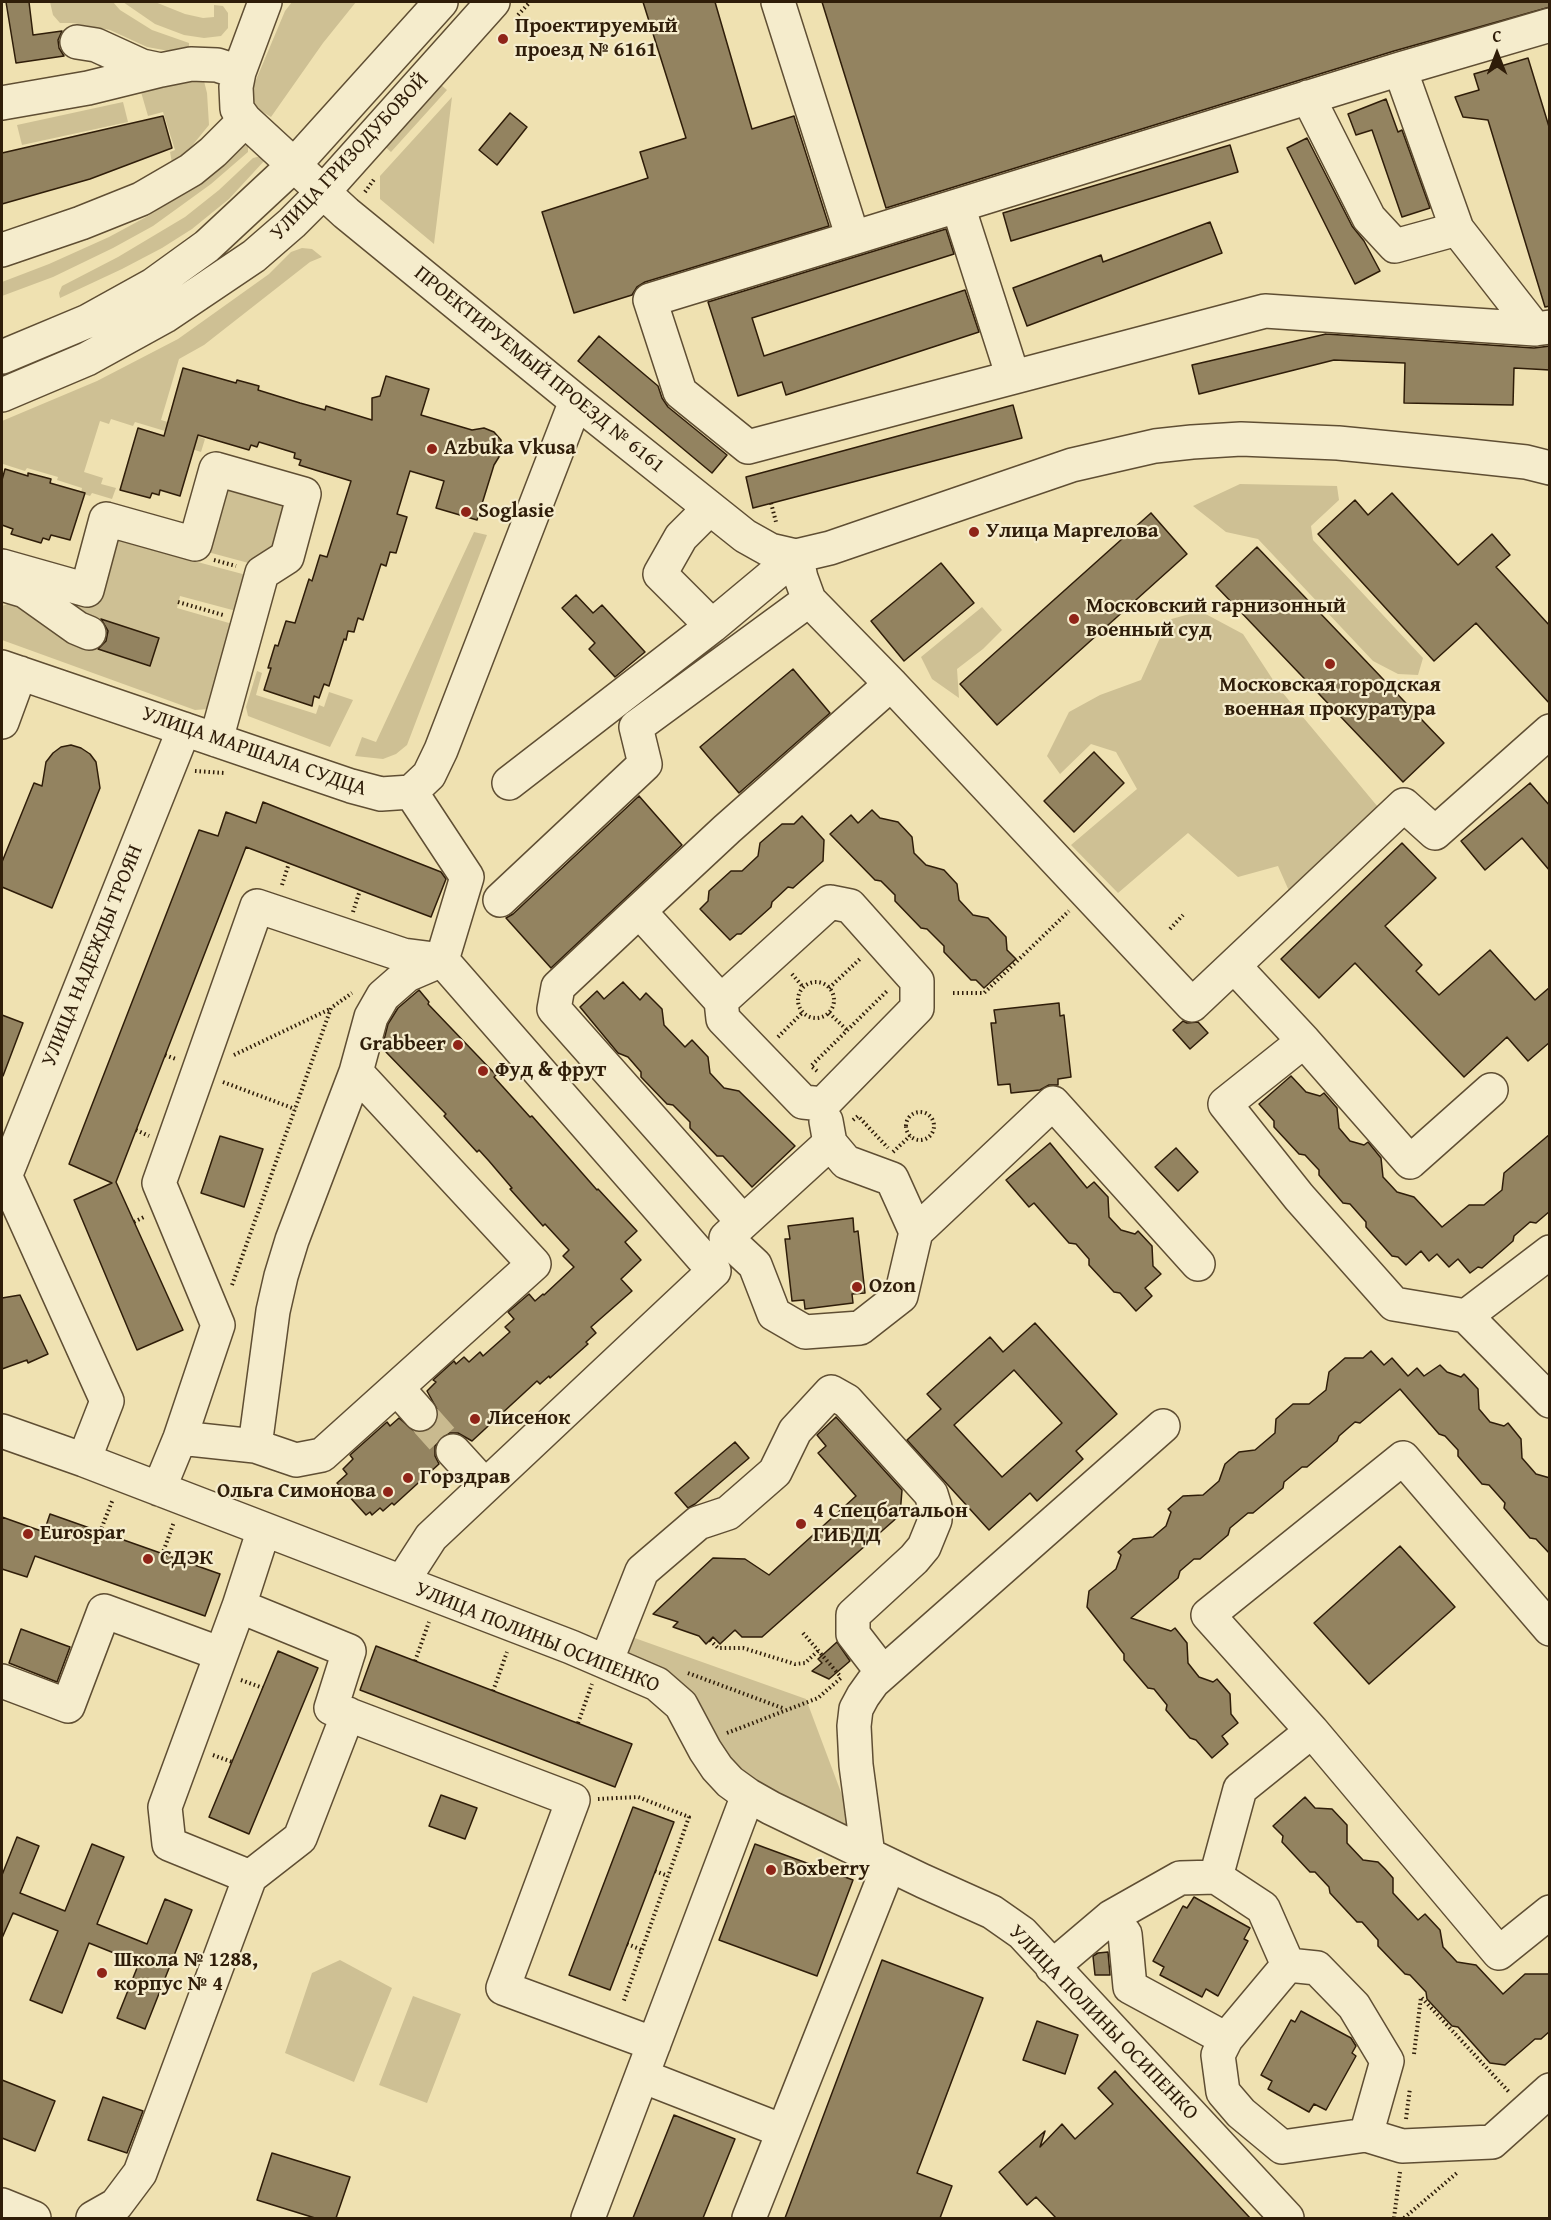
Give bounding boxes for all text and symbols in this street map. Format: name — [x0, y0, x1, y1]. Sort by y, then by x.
place label: Проектируемый проезд № 6161 — [515, 14, 678, 64]
north arrow — [1467, 24, 1527, 84]
text: С — [1492, 24, 1502, 48]
marker: Проектируемый проезд № 6161 — [496, 32, 510, 46]
street label: УЛИЦА ГРИЗОДУБОВОЙ — [266, 68, 434, 246]
street label: ПРОЕКТИРУЕМЫЙ ПРОЕЗД № 6161 — [409, 261, 669, 479]
place label: Azbuka Vkusa — [444, 436, 576, 462]
marker: Azbuka Vkusa — [425, 442, 439, 456]
place label: Soglasie — [478, 499, 554, 525]
marker: Soglasie — [459, 505, 473, 519]
place label: Улица Маргелова — [986, 519, 1159, 545]
marker: Улица Маргелова — [967, 525, 981, 539]
place label: Московский гарнизонный военный суд — [1086, 594, 1346, 644]
marker: Московский гарнизонный военный суд — [1067, 612, 1081, 626]
marker: Московская городская военная прокуратура — [1323, 657, 1337, 671]
place label: Московская городская военная прокуратура — [1219, 673, 1441, 723]
street label: УЛИЦА МАРШАЛА СУДЦА — [138, 702, 370, 802]
street label: УЛИЦА НАДЕЖДЫ ТРОЯН — [37, 841, 149, 1071]
place label: Grabbeer — [360, 1032, 446, 1058]
marker: Grabbeer — [451, 1038, 465, 1052]
place label: Фуд & фрут — [495, 1058, 606, 1084]
marker: Фуд & фрут — [476, 1064, 490, 1078]
place label: Ozon — [869, 1274, 916, 1300]
marker: Ozon — [850, 1280, 864, 1294]
place label: Лисенок — [487, 1406, 570, 1432]
marker: Лисенок — [468, 1412, 482, 1426]
place label: Горздрав — [420, 1465, 510, 1491]
marker: Горздрав — [401, 1471, 415, 1485]
place label: Ольга Симонова — [217, 1479, 376, 1505]
marker: Ольга Симонова — [381, 1485, 395, 1499]
place label: 4 Спецбатальон ГИБДД — [813, 1499, 968, 1549]
marker: 4 Спецбатальон ГИБДД — [794, 1517, 808, 1531]
place label: Eurospar — [40, 1521, 125, 1547]
marker: Eurospar — [21, 1527, 35, 1541]
place label: СДЭК — [160, 1546, 213, 1572]
marker: СДЭК — [141, 1552, 155, 1566]
street label: УЛИЦА ПОЛИНЫ ОСИПЕНКО — [411, 1577, 663, 1699]
place label: Boxberry — [783, 1857, 870, 1883]
marker: Boxberry — [764, 1863, 778, 1877]
street label: УЛИЦА ПОЛИНЫ ОСИПЕНКО — [1003, 1920, 1203, 2126]
place label: Школа № 1288, корпус № 4 — [114, 1948, 258, 1998]
marker: Школа № 1288, корпус № 4 — [95, 1966, 109, 1980]

